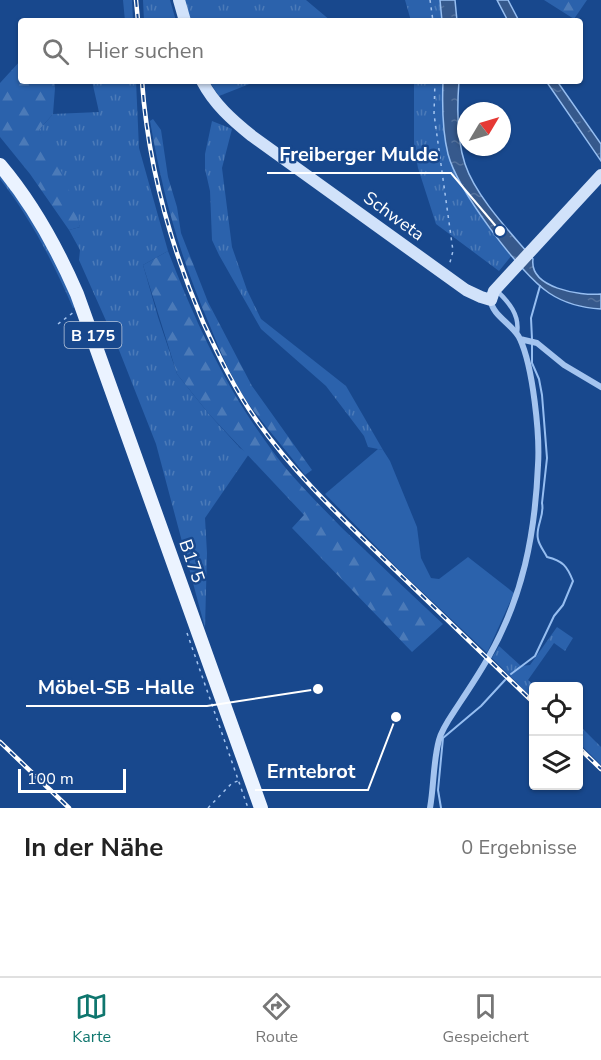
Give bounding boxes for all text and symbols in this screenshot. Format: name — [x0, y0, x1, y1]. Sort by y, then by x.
search box — [18, 18, 583, 84]
icon: search — [39, 35, 72, 68]
text: Hier suchen — [87, 36, 204, 66]
north arrow — [457, 102, 511, 156]
callout: Freiberger Mulde — [267, 135, 451, 173]
text: Freiberger Mulde — [279, 141, 439, 168]
street label: Schweta — [359, 186, 429, 246]
road number: B 175 — [64, 322, 122, 348]
street label: B175 — [173, 536, 211, 586]
callout: Möbel-SB -Halle — [26, 668, 207, 706]
text: Möbel-SB -Halle — [38, 674, 194, 701]
map controls — [529, 682, 583, 790]
button: locate — [529, 682, 583, 736]
button: layers — [529, 736, 583, 790]
callout: Erntebrot — [255, 752, 368, 790]
text: Erntebrot — [267, 758, 356, 785]
scale bar — [18, 766, 126, 794]
text: 100 m — [27, 768, 74, 790]
text: In der Nähe — [24, 830, 163, 865]
text: 0 Ergebnisse — [461, 834, 577, 861]
tab: Karte — [72, 990, 111, 1048]
tab: Route — [256, 990, 298, 1048]
tab: Gespeichert — [443, 990, 529, 1048]

